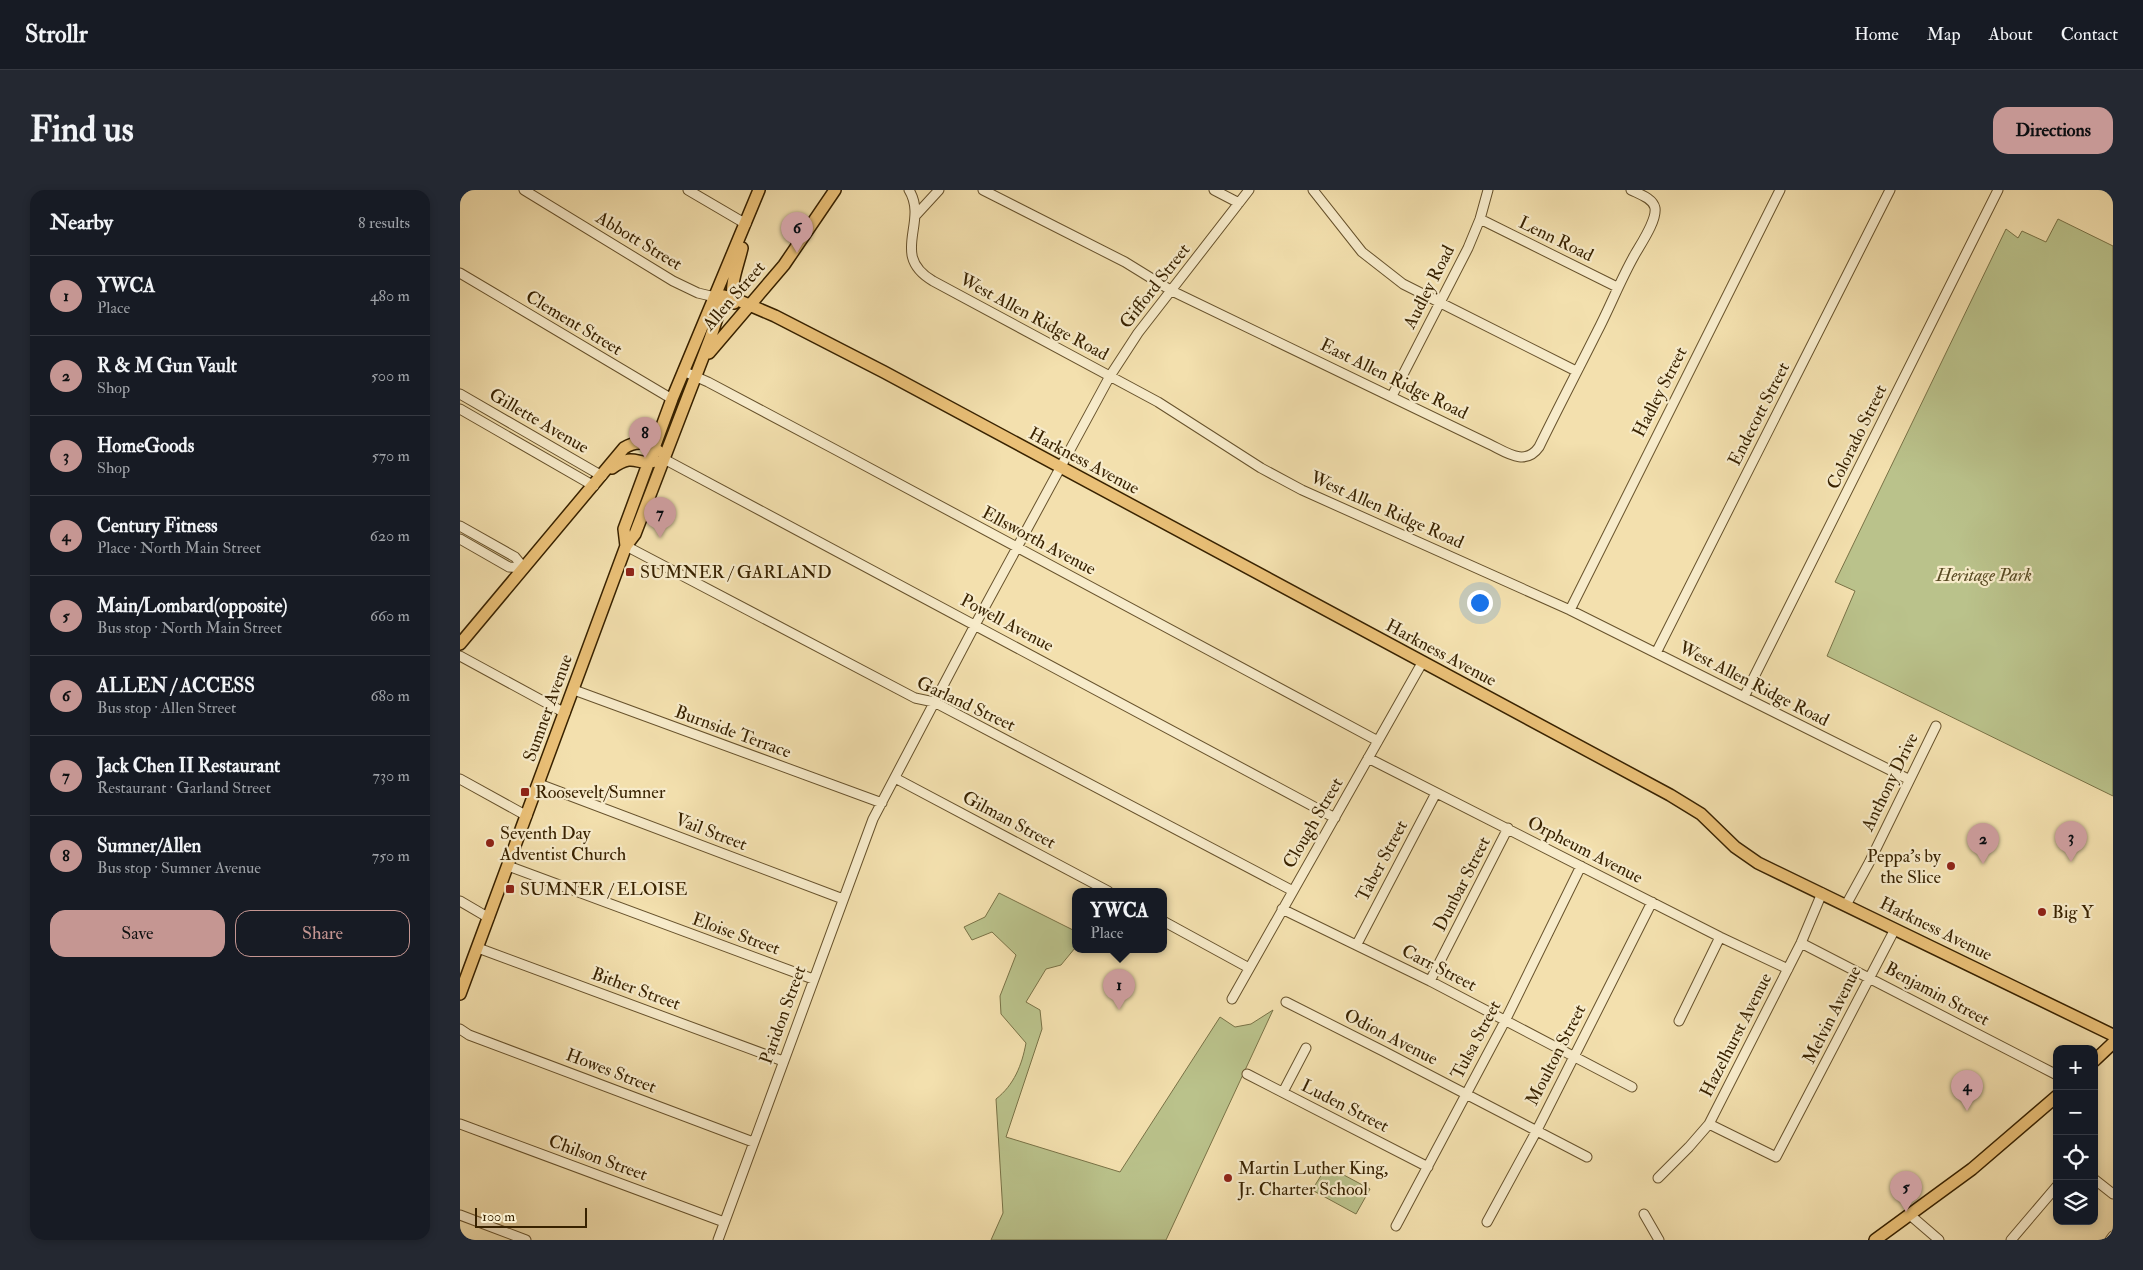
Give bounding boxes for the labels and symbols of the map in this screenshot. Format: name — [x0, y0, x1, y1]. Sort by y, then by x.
street label: Abbott Street — [591, 206, 686, 276]
street label: Lenn Road — [1515, 211, 1597, 267]
pin: 6 — [781, 212, 813, 253]
street label: Gifford Street — [1115, 239, 1195, 333]
street label: Audley Road — [1398, 241, 1460, 334]
street label: Allen Street — [697, 256, 771, 336]
street label: West Allen Ridge Road — [955, 268, 1113, 366]
street label: Clement Street — [521, 285, 627, 361]
street label: East Allen Ridge Road — [1316, 333, 1472, 425]
street label: Hadley Street — [1627, 343, 1693, 441]
street label: Endecott Street — [1723, 358, 1795, 470]
street label: Colorado Street — [1822, 381, 1892, 493]
street label: Gillette Avenue — [485, 383, 594, 459]
pin: 8 — [629, 417, 661, 458]
street label: Harkness Avenue — [1025, 422, 1144, 500]
street label: West Allen Ridge Road — [1306, 465, 1467, 554]
pin: 7 — [644, 497, 676, 538]
street label: Ellsworth Avenue — [978, 501, 1100, 581]
place label: SUMNER / GARLAND — [640, 561, 832, 584]
park label: Heritage Park — [1935, 564, 2032, 587]
marker: SUMNER / GARLAND — [624, 566, 636, 578]
street label: Powell Avenue — [956, 589, 1058, 657]
your location — [1467, 590, 1493, 616]
street label: Harkness Avenue — [1382, 614, 1501, 692]
street label: West Allen Ridge Road — [1674, 636, 1833, 732]
street label: Sumner Avenue — [518, 651, 578, 765]
street label: Garland Street — [913, 671, 1019, 737]
street label: Burnside Terrace — [672, 700, 795, 764]
street label: Anthony Drive — [1856, 729, 1924, 836]
street label: Clough Street — [1278, 773, 1348, 873]
place label: Roosevelt/Sumner — [535, 781, 666, 804]
marker: Roosevelt/Sumner — [519, 786, 531, 798]
street label: Gilman Street — [958, 786, 1060, 854]
street label: Vail Street — [672, 808, 750, 856]
street label: Orpheum Avenue — [1523, 811, 1647, 889]
street label: Taber Street — [1351, 816, 1413, 906]
pin: 3 — [2055, 821, 2087, 862]
place label: Seventh Day Adventist Church — [499, 822, 627, 866]
pin: 2 — [1967, 823, 1999, 864]
street label: Dunbar Street — [1428, 833, 1496, 935]
marker: Seventh Day Adventist Church — [484, 837, 496, 849]
place label: Peppa's by the Slice — [1867, 845, 1942, 889]
marker: Peppa's by the Slice — [1945, 860, 1957, 872]
place label: SUMNER / ELOISE — [520, 878, 688, 901]
marker: SUMNER / ELOISE — [504, 883, 516, 895]
street label: Harkness Avenue — [1876, 892, 1996, 966]
place label: Big Y — [2052, 901, 2094, 924]
marker: Big Y — [2036, 906, 2048, 918]
street label: Eloise Street — [689, 908, 783, 961]
street label: Carr Street — [1398, 939, 1480, 997]
street label: Benjamin Street — [1881, 957, 1993, 1031]
street label: Bither Street — [588, 962, 684, 1016]
street label: Melvin Avenue — [1797, 962, 1867, 1068]
street label: Paridon Street — [755, 963, 811, 1067]
pin: 1 — [1103, 969, 1135, 1010]
street label: Hazelhurst Avenue — [1695, 969, 1777, 1101]
street label: Tulsa Street — [1446, 996, 1506, 1083]
street label: Moulton Street — [1521, 1000, 1591, 1109]
street label: Odion Avenue — [1340, 1004, 1442, 1071]
street label: Howes Street — [563, 1043, 660, 1099]
pin: 4 — [1951, 1070, 1983, 1111]
street label: Luden Street — [1297, 1074, 1393, 1138]
street label: Chilson Street — [546, 1130, 651, 1187]
place label: Martin Luther King, Jr. Charter School — [1237, 1157, 1388, 1201]
pin: 5 — [1890, 1171, 1922, 1212]
marker: Martin Luther King, Jr. Charter School — [1222, 1172, 1234, 1184]
scale bar — [475, 1205, 588, 1228]

